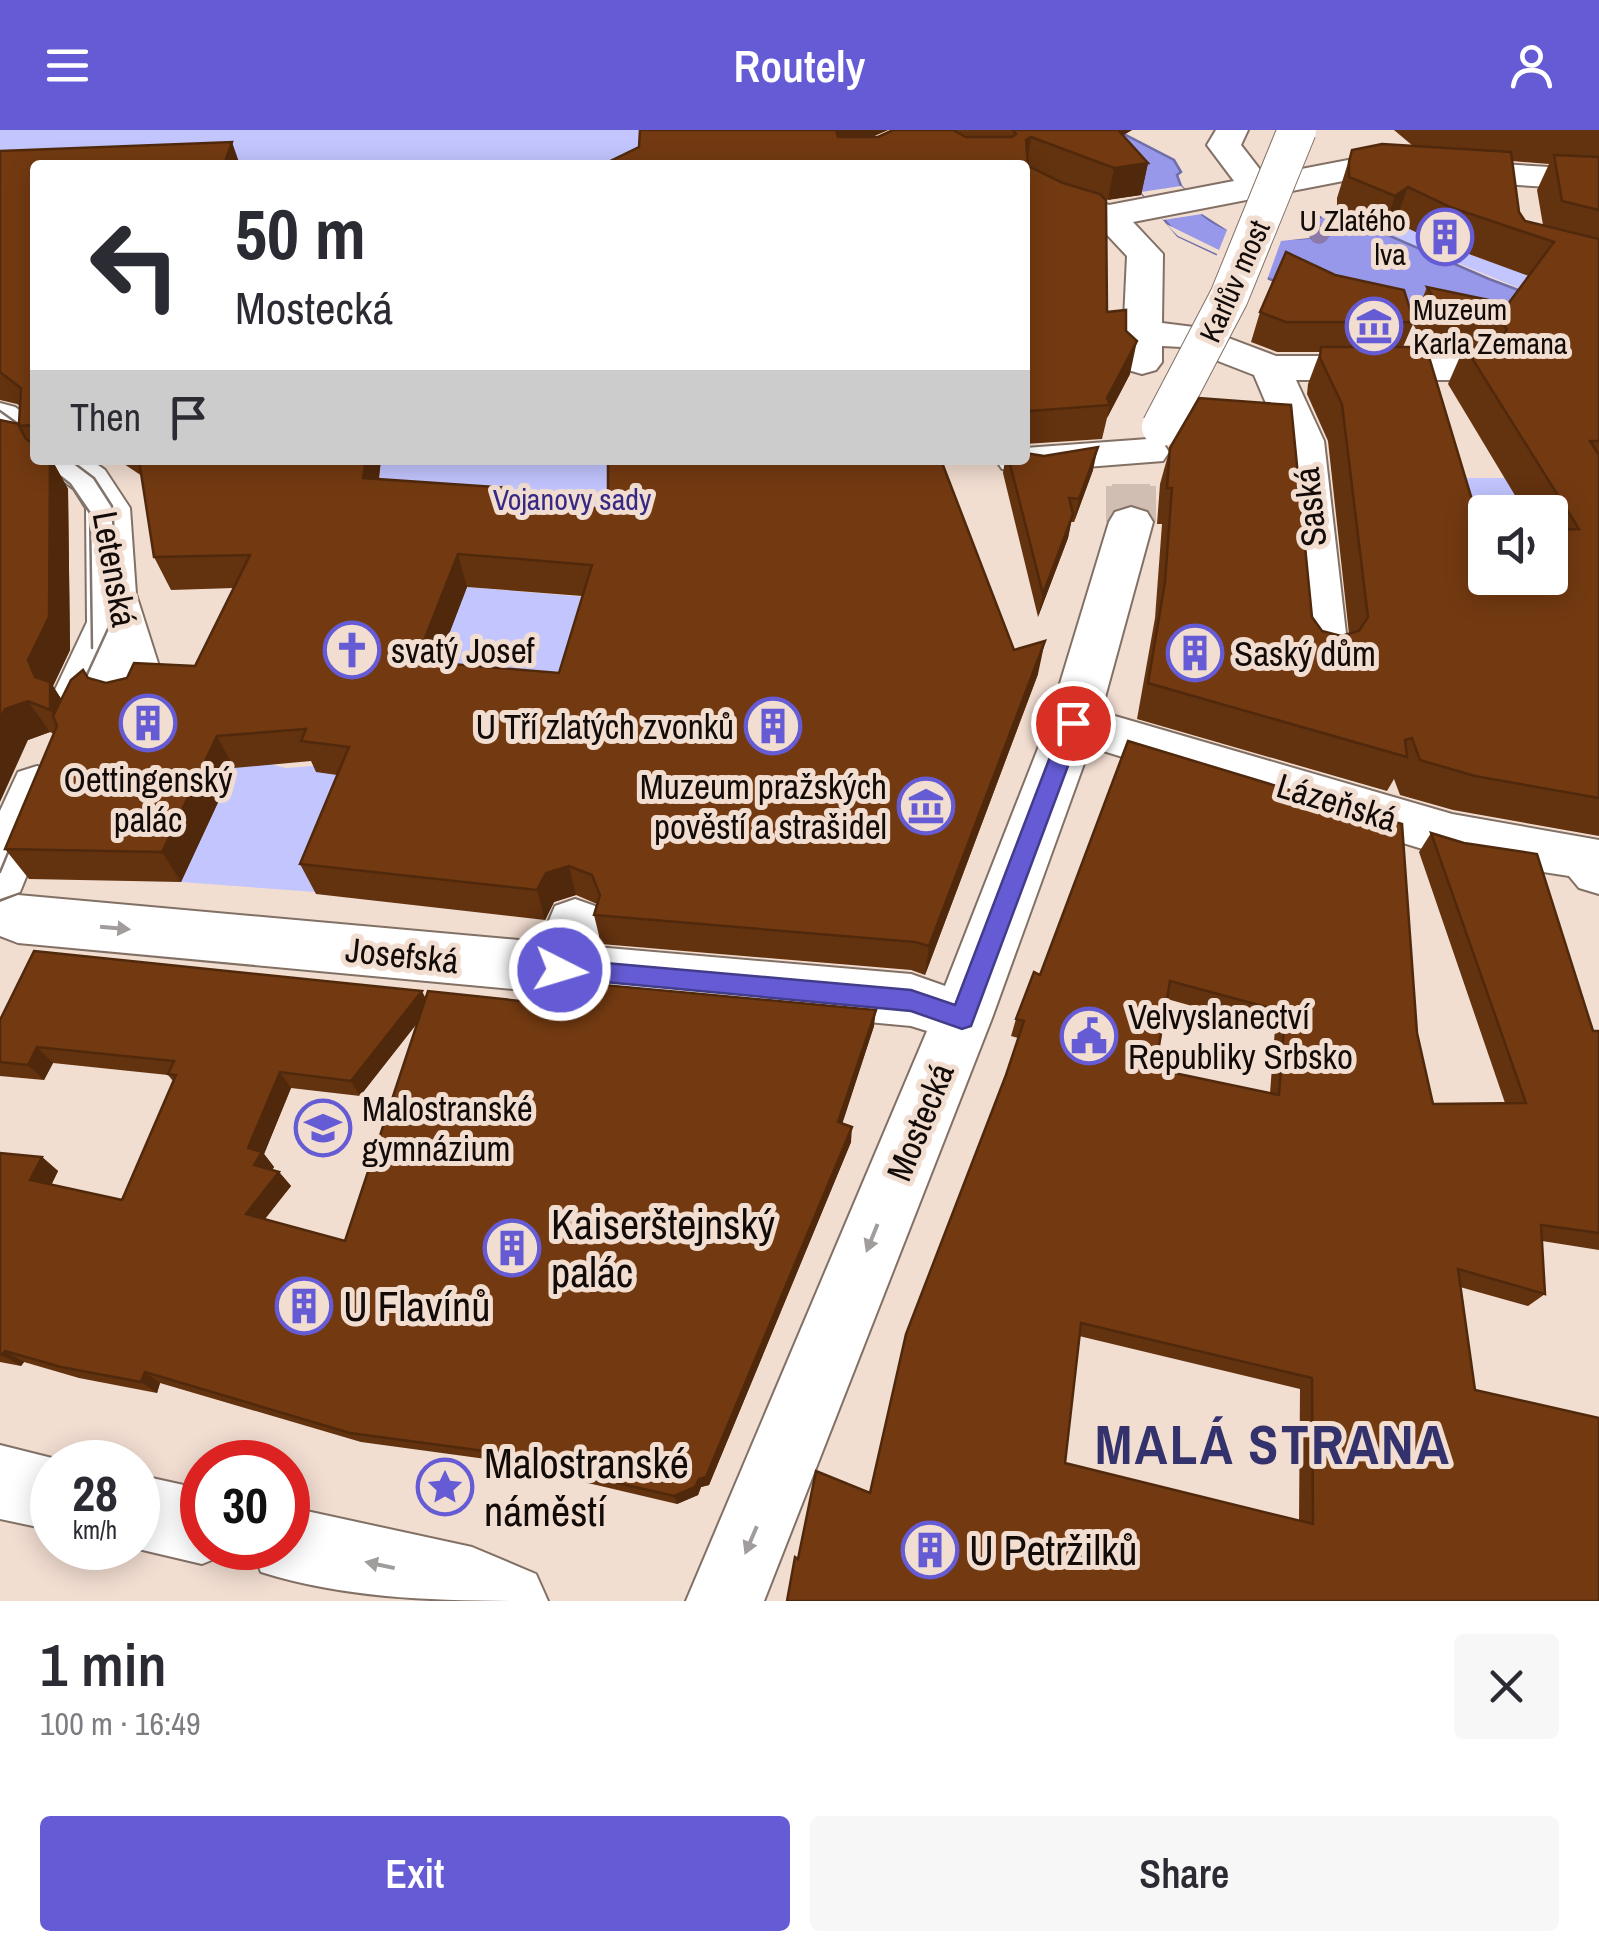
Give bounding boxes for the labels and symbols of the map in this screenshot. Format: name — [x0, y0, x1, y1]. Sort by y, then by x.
place label: U Zlatého lva — [1299, 200, 1406, 274]
building icon: U Zlatého lva — [1415, 207, 1475, 267]
street label: Karlův most — [1189, 213, 1279, 348]
place label: Muzeum Karla Zemana — [1413, 289, 1568, 363]
museum icon: Muzeum Karla Zemana — [1344, 296, 1404, 356]
street label: Saská — [1282, 465, 1338, 549]
park label: Vojanovy sady — [493, 479, 652, 519]
street label: Letenská — [82, 508, 148, 630]
church icon: svatý Josef — [322, 620, 382, 680]
building icon: Saský dům — [1165, 623, 1225, 683]
place label: svatý Josef — [391, 627, 535, 674]
place label: Saský dům — [1234, 630, 1376, 677]
pin — [1031, 681, 1116, 766]
building icon: Oettingenský palác — [118, 693, 178, 753]
building icon: U Tří zlatých zvonků — [743, 696, 803, 756]
place label: U Tří zlatých zvonků — [476, 703, 734, 750]
place label: Oettingenský palác — [63, 756, 233, 843]
street label: Lázeňská — [1271, 762, 1403, 842]
place label: Muzeum pražských pověstí a strašidel — [640, 763, 887, 850]
museum icon: Muzeum pražských pověstí a strašidel — [896, 776, 956, 836]
position arrow — [508, 918, 612, 1022]
one-way arrow — [100, 920, 131, 936]
street label: Josefská — [343, 926, 461, 984]
place label: Velvyslanectví Republiky Srbsko — [1128, 993, 1353, 1080]
public building icon: Velvyslanectví Republiky Srbsko — [1059, 1006, 1119, 1066]
street label: Mostecká — [875, 1056, 965, 1188]
place label: Malostranské gymnázium — [362, 1085, 533, 1172]
school or university icon: Malostranské gymnázium — [293, 1098, 353, 1158]
place label: Kaiserštejnský palác — [551, 1196, 775, 1300]
building icon: Kaiserštejnský palác — [482, 1218, 542, 1278]
one-way arrow — [864, 1224, 880, 1254]
building icon: U Flavínů — [274, 1276, 334, 1336]
place label: U Flavínů — [343, 1278, 490, 1334]
district label: MALÁ STRANA — [1095, 1407, 1451, 1481]
place label: Malostranské náměstí — [484, 1435, 689, 1539]
speed limit sign: 30 — [180, 1440, 310, 1570]
place icon: Malostranské náměstí — [415, 1457, 475, 1517]
building icon: U Petržilků — [900, 1520, 960, 1580]
place label: U Petržilků — [969, 1522, 1137, 1578]
one-way arrow — [742, 1525, 758, 1555]
one-way arrow — [364, 1556, 395, 1572]

